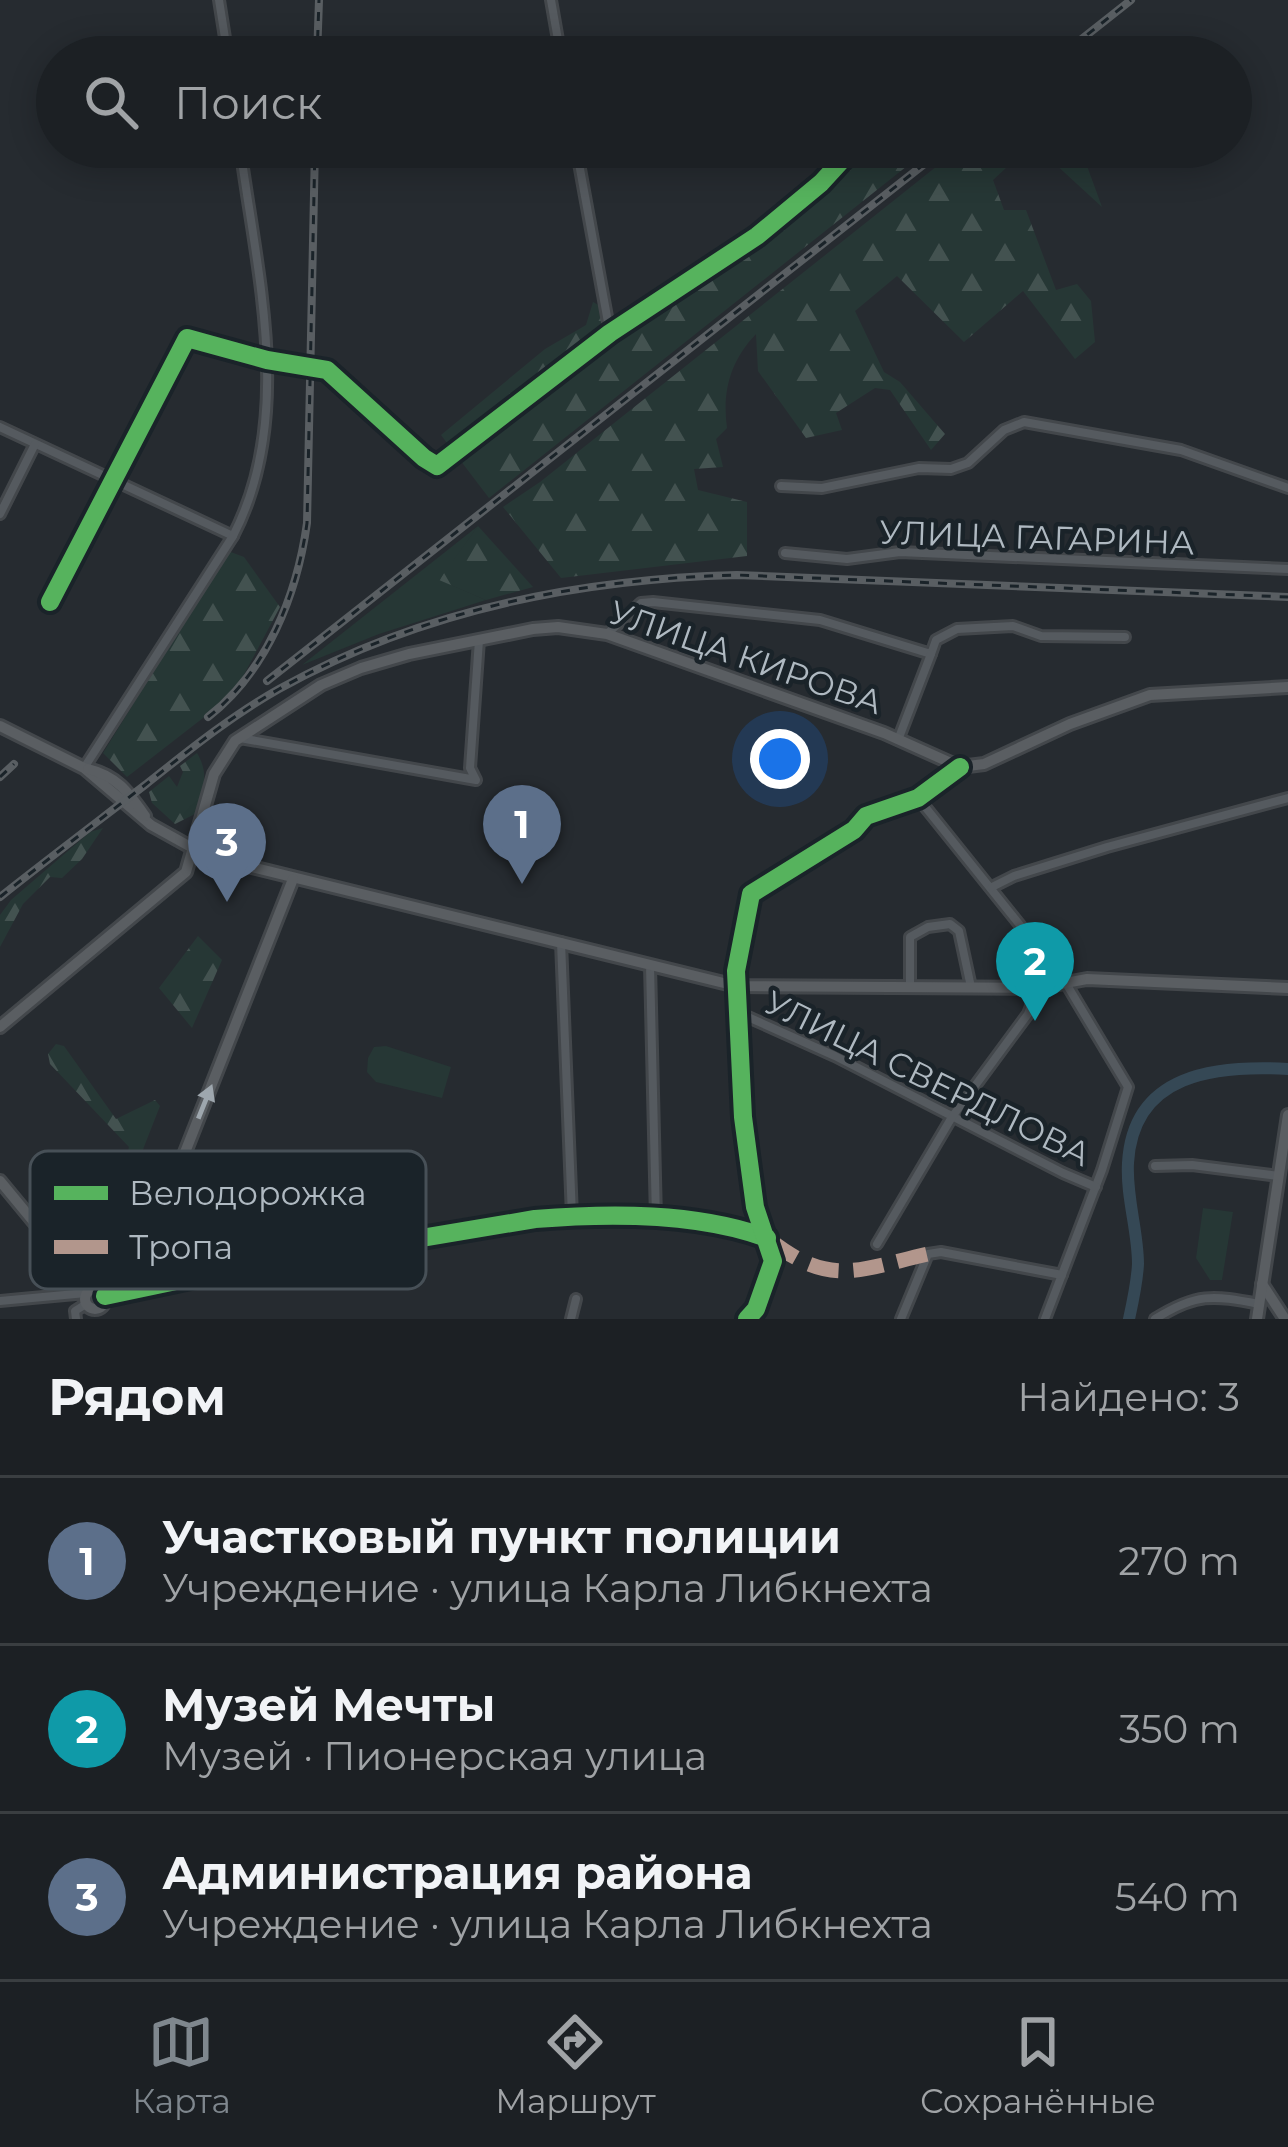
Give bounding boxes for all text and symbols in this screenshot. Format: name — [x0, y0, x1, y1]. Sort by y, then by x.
search box — [36, 36, 1252, 168]
icon: search — [78, 69, 144, 135]
text: Поиск — [174, 75, 322, 130]
street label: УЛИЦА ГАГАРИНА — [879, 512, 1196, 563]
street label: УЛИЦА КИРОВА — [604, 592, 888, 723]
your location — [750, 729, 810, 789]
pin: 1 — [483, 785, 561, 884]
pin: 3 — [188, 803, 266, 902]
pin: 2 — [996, 922, 1074, 1021]
street label: УЛИЦА СВЕРДЛОВА — [759, 982, 1098, 1174]
one-way arrow — [196, 1084, 215, 1120]
legend — [30, 1151, 426, 1289]
text: Велодорожка — [129, 1173, 366, 1213]
text: Тропа — [129, 1227, 233, 1267]
text: Рядом — [48, 1366, 226, 1428]
text: Найдено: 3 — [1017, 1373, 1240, 1421]
text: Участковый пункт полиции — [162, 1509, 841, 1564]
text: 1 — [79, 1537, 95, 1585]
text: 270 m — [1118, 1537, 1240, 1585]
text: Учреждение · улица Карла Либкнехта — [162, 1564, 933, 1612]
text: Музей Мечты — [162, 1677, 495, 1732]
text: 2 — [75, 1705, 99, 1753]
text: 350 m — [1119, 1705, 1240, 1753]
text: Музей · Пионерская улица — [162, 1732, 707, 1780]
text: Администрация района — [162, 1845, 753, 1900]
text: 3 — [75, 1873, 99, 1921]
text: 540 m — [1115, 1873, 1240, 1921]
text: Учреждение · улица Карла Либкнехта — [162, 1900, 933, 1948]
tab: Карта — [132, 2009, 231, 2121]
tab: Маршрут — [495, 2009, 656, 2121]
tab: Сохранённые — [920, 2009, 1156, 2121]

